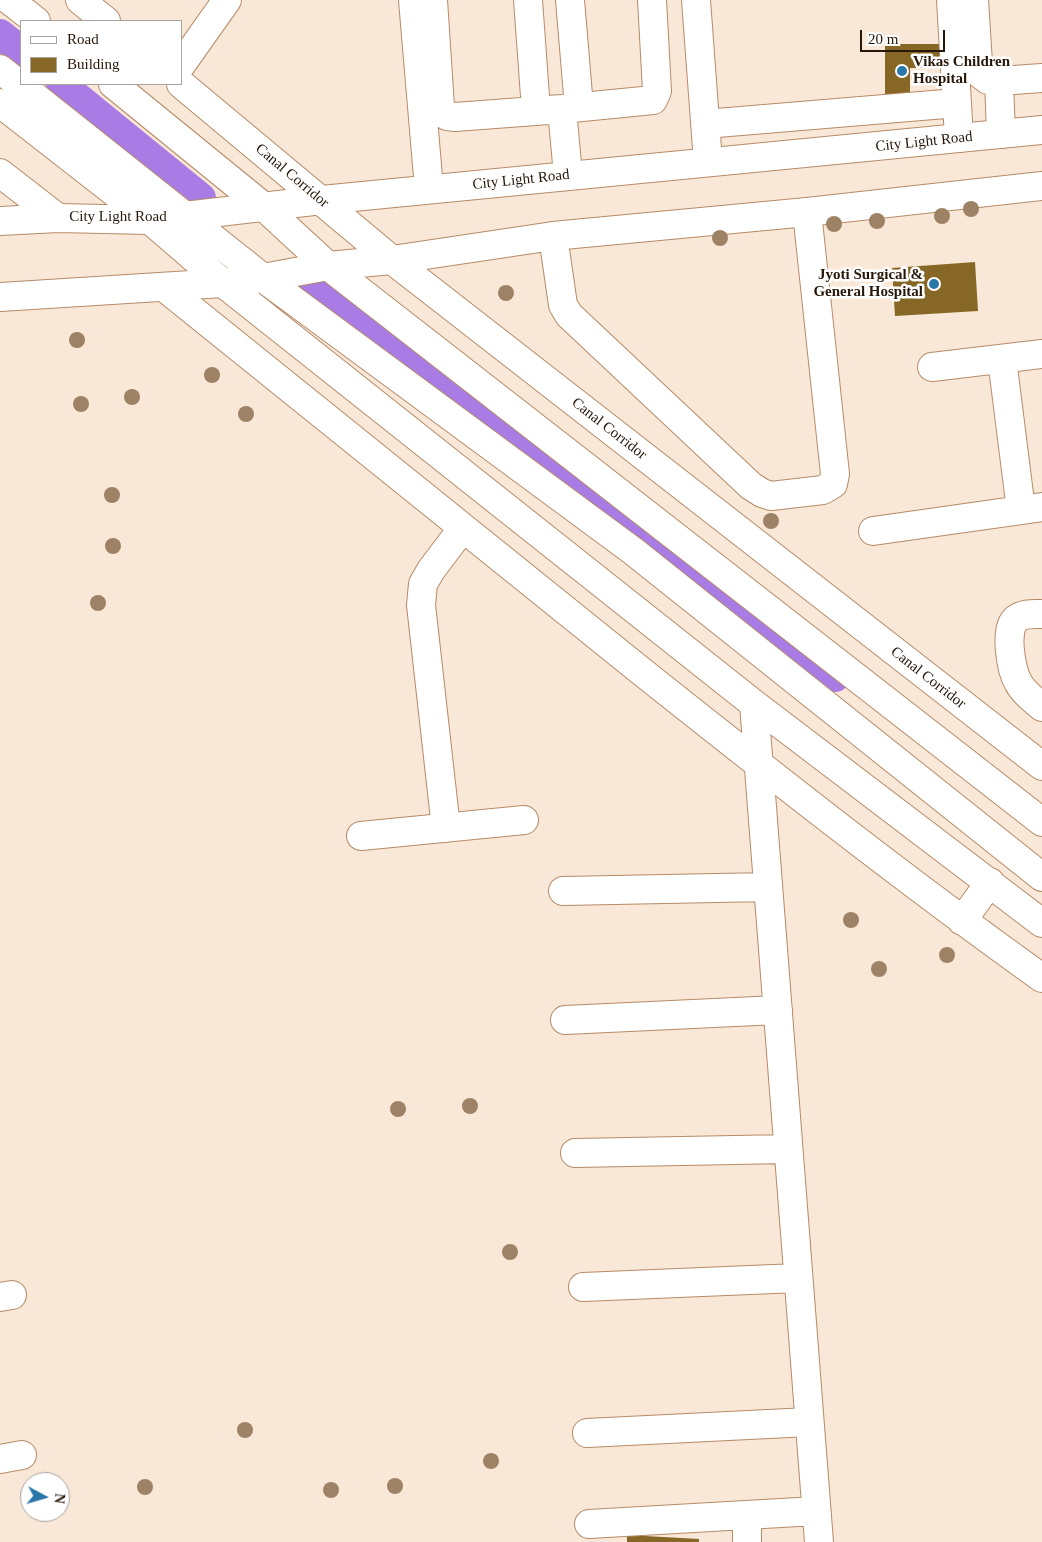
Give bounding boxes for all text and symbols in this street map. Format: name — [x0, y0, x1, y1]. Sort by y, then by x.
legend — [20, 20, 182, 85]
scale bar — [862, 20, 947, 52]
text: Road — [67, 31, 99, 47]
text: 20 m — [868, 31, 898, 47]
place label: Vikas Children Hospital — [913, 53, 1010, 88]
text: Building — [67, 56, 120, 72]
marker: Vikas Children Hospital — [895, 64, 909, 78]
street label: City Light Road — [875, 128, 973, 156]
street label: Canal Corridor — [252, 140, 332, 212]
street label: City Light Road — [472, 166, 570, 194]
street label: City Light Road — [69, 208, 167, 226]
place label: Jyoti Surgical & General Hospital — [813, 266, 923, 301]
marker: Jyoti Surgical & General Hospital — [927, 277, 941, 291]
street label: Canal Corridor — [568, 394, 650, 464]
street label: Canal Corridor — [887, 643, 969, 713]
north arrow — [20, 1472, 70, 1522]
text: N — [51, 1493, 67, 1504]

